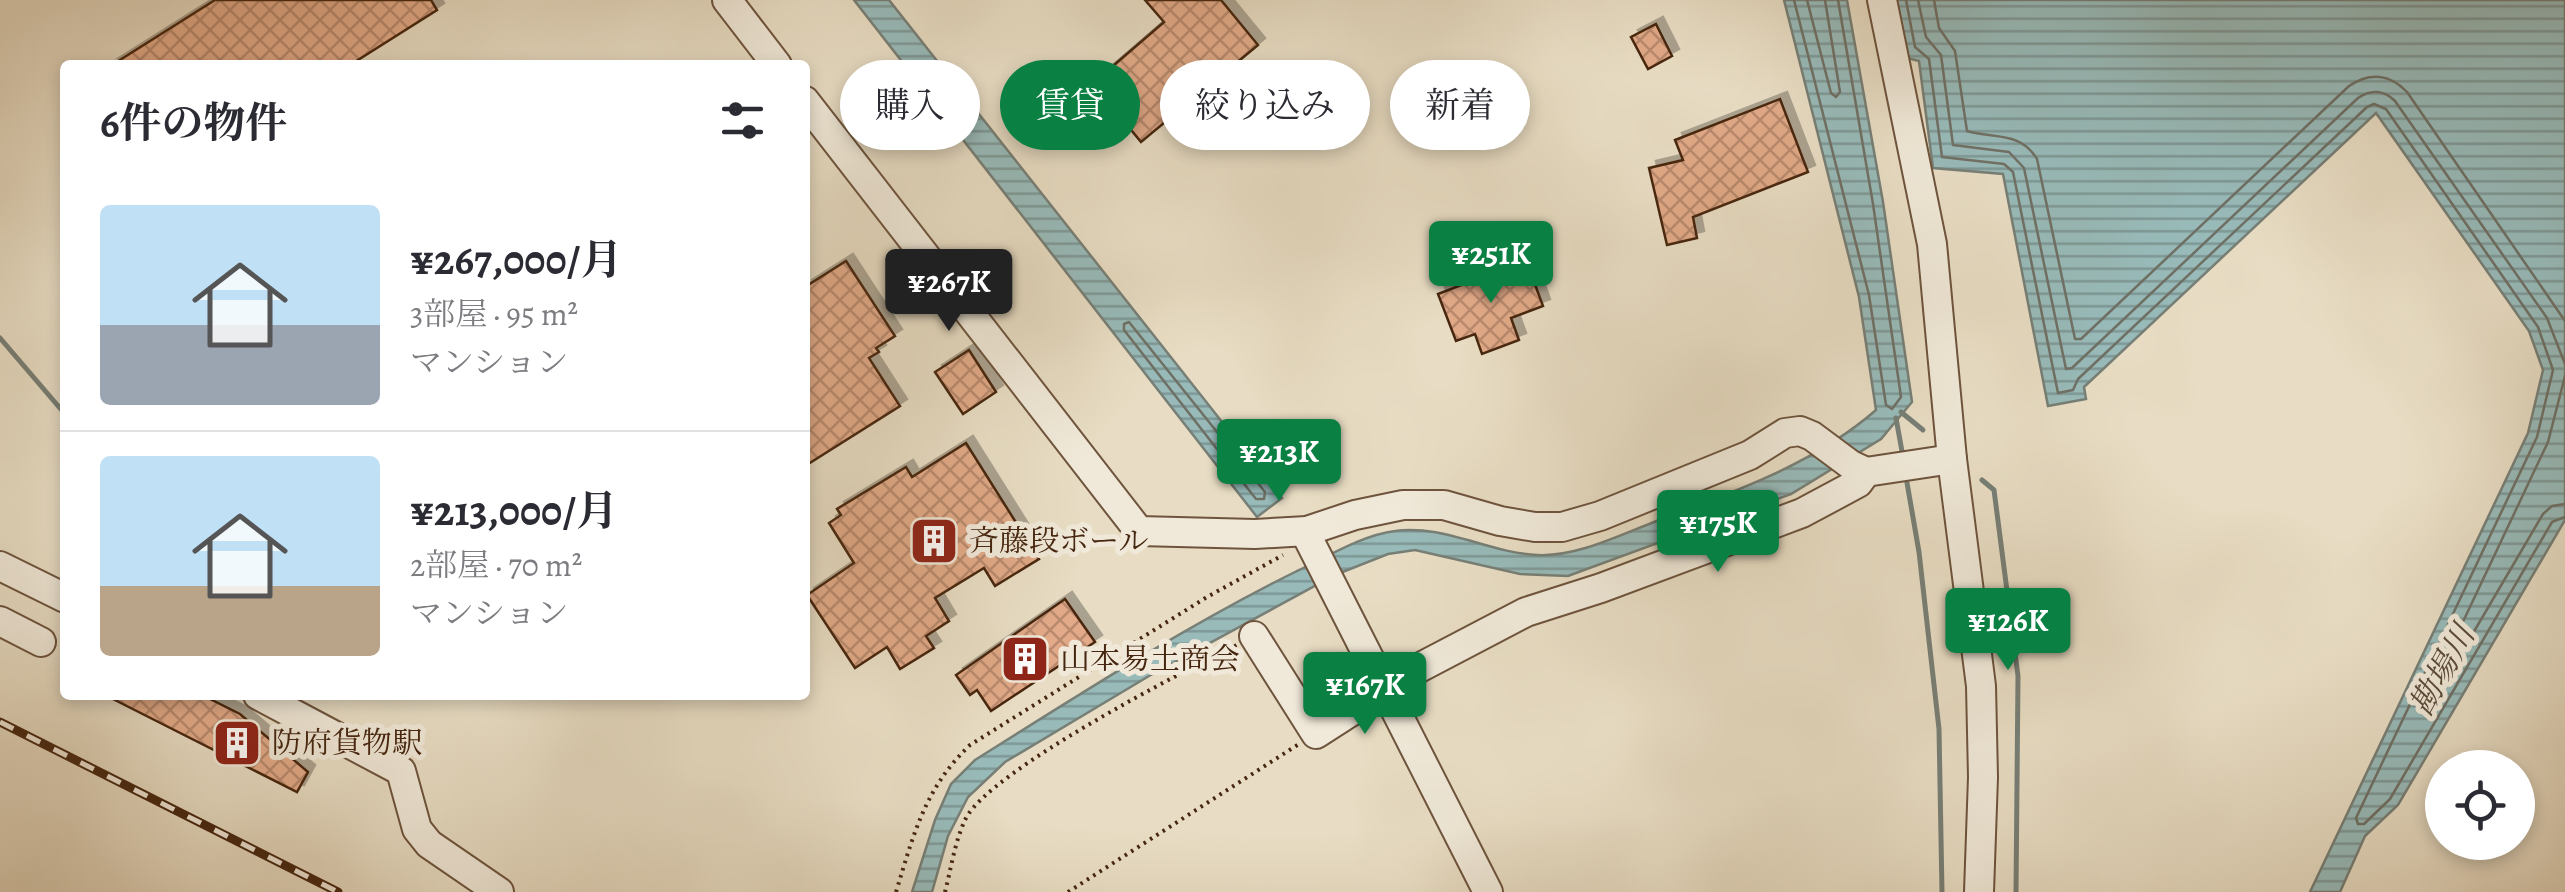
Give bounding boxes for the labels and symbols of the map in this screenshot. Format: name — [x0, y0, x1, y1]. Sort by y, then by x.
pin: ¥251K — [1421, 221, 1561, 306]
pin: ¥267K — [879, 249, 1019, 334]
pin: ¥213K — [1209, 419, 1349, 504]
pin: ¥175K — [1648, 490, 1788, 575]
building icon: 斉藤段ボール — [908, 515, 960, 567]
place label: 斉藤段ボール — [969, 521, 1148, 561]
pin: ¥126K — [1938, 588, 2078, 673]
water label: 勘場川 — [2399, 615, 2486, 723]
building icon: 山本易土商会 — [999, 633, 1051, 685]
place label: 山本易土商会 — [1060, 639, 1240, 679]
pin: ¥167K — [1295, 652, 1435, 737]
building icon: 防府貨物駅 — [211, 717, 263, 769]
place label: 防府貨物駅 — [272, 723, 422, 763]

